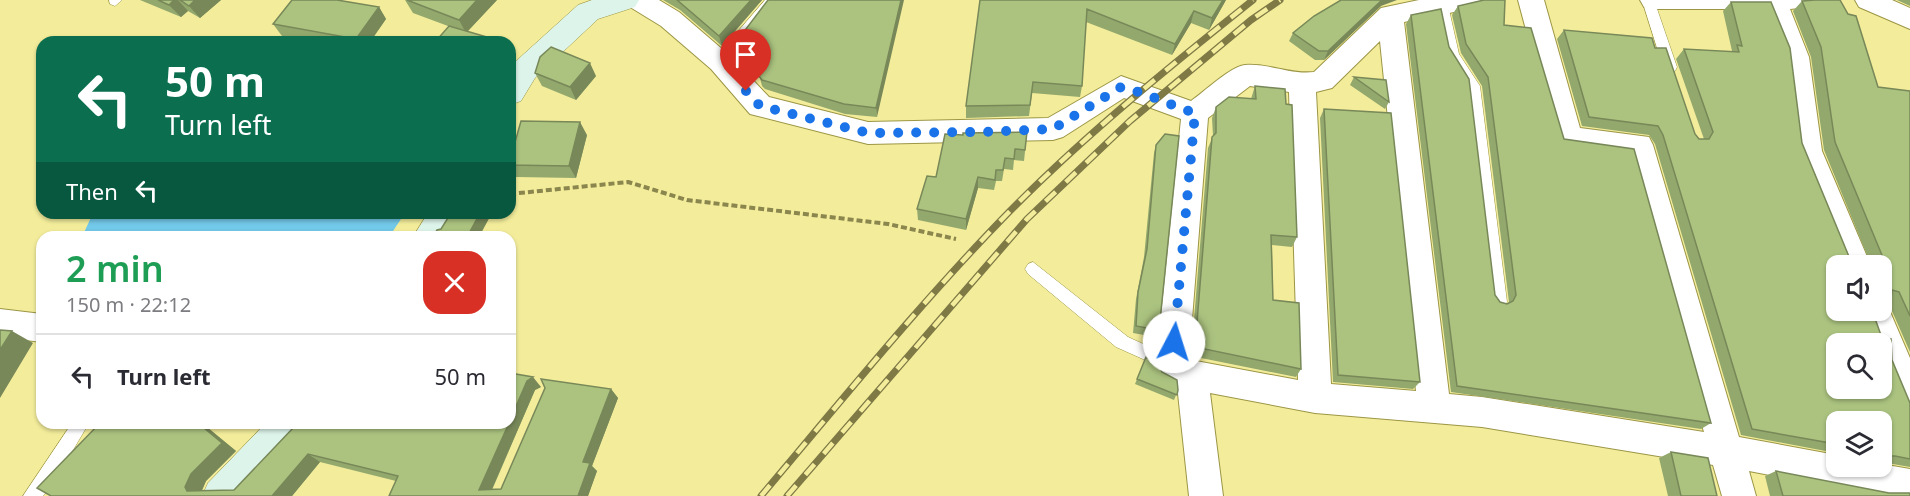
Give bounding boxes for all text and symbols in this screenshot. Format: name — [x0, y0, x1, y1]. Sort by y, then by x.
pin — [720, 29, 771, 91]
icon: arrive — [729, 38, 762, 71]
text: 50 m — [165, 52, 265, 109]
icon: left — [66, 60, 144, 138]
text: Turn left — [165, 106, 271, 143]
icon: left — [130, 174, 163, 207]
text: Then — [66, 176, 118, 206]
text: 2 min — [66, 244, 164, 293]
button: close — [423, 251, 486, 314]
map controls — [1826, 255, 1892, 477]
button: sound — [1826, 255, 1892, 321]
text: 150 m · 22:12 — [66, 291, 191, 318]
position arrow — [1142, 310, 1206, 374]
button: search — [1826, 333, 1892, 399]
icon: left — [66, 360, 99, 393]
text: Turn left — [117, 361, 211, 391]
text: 50 m — [435, 361, 486, 391]
button: layers — [1826, 411, 1892, 477]

